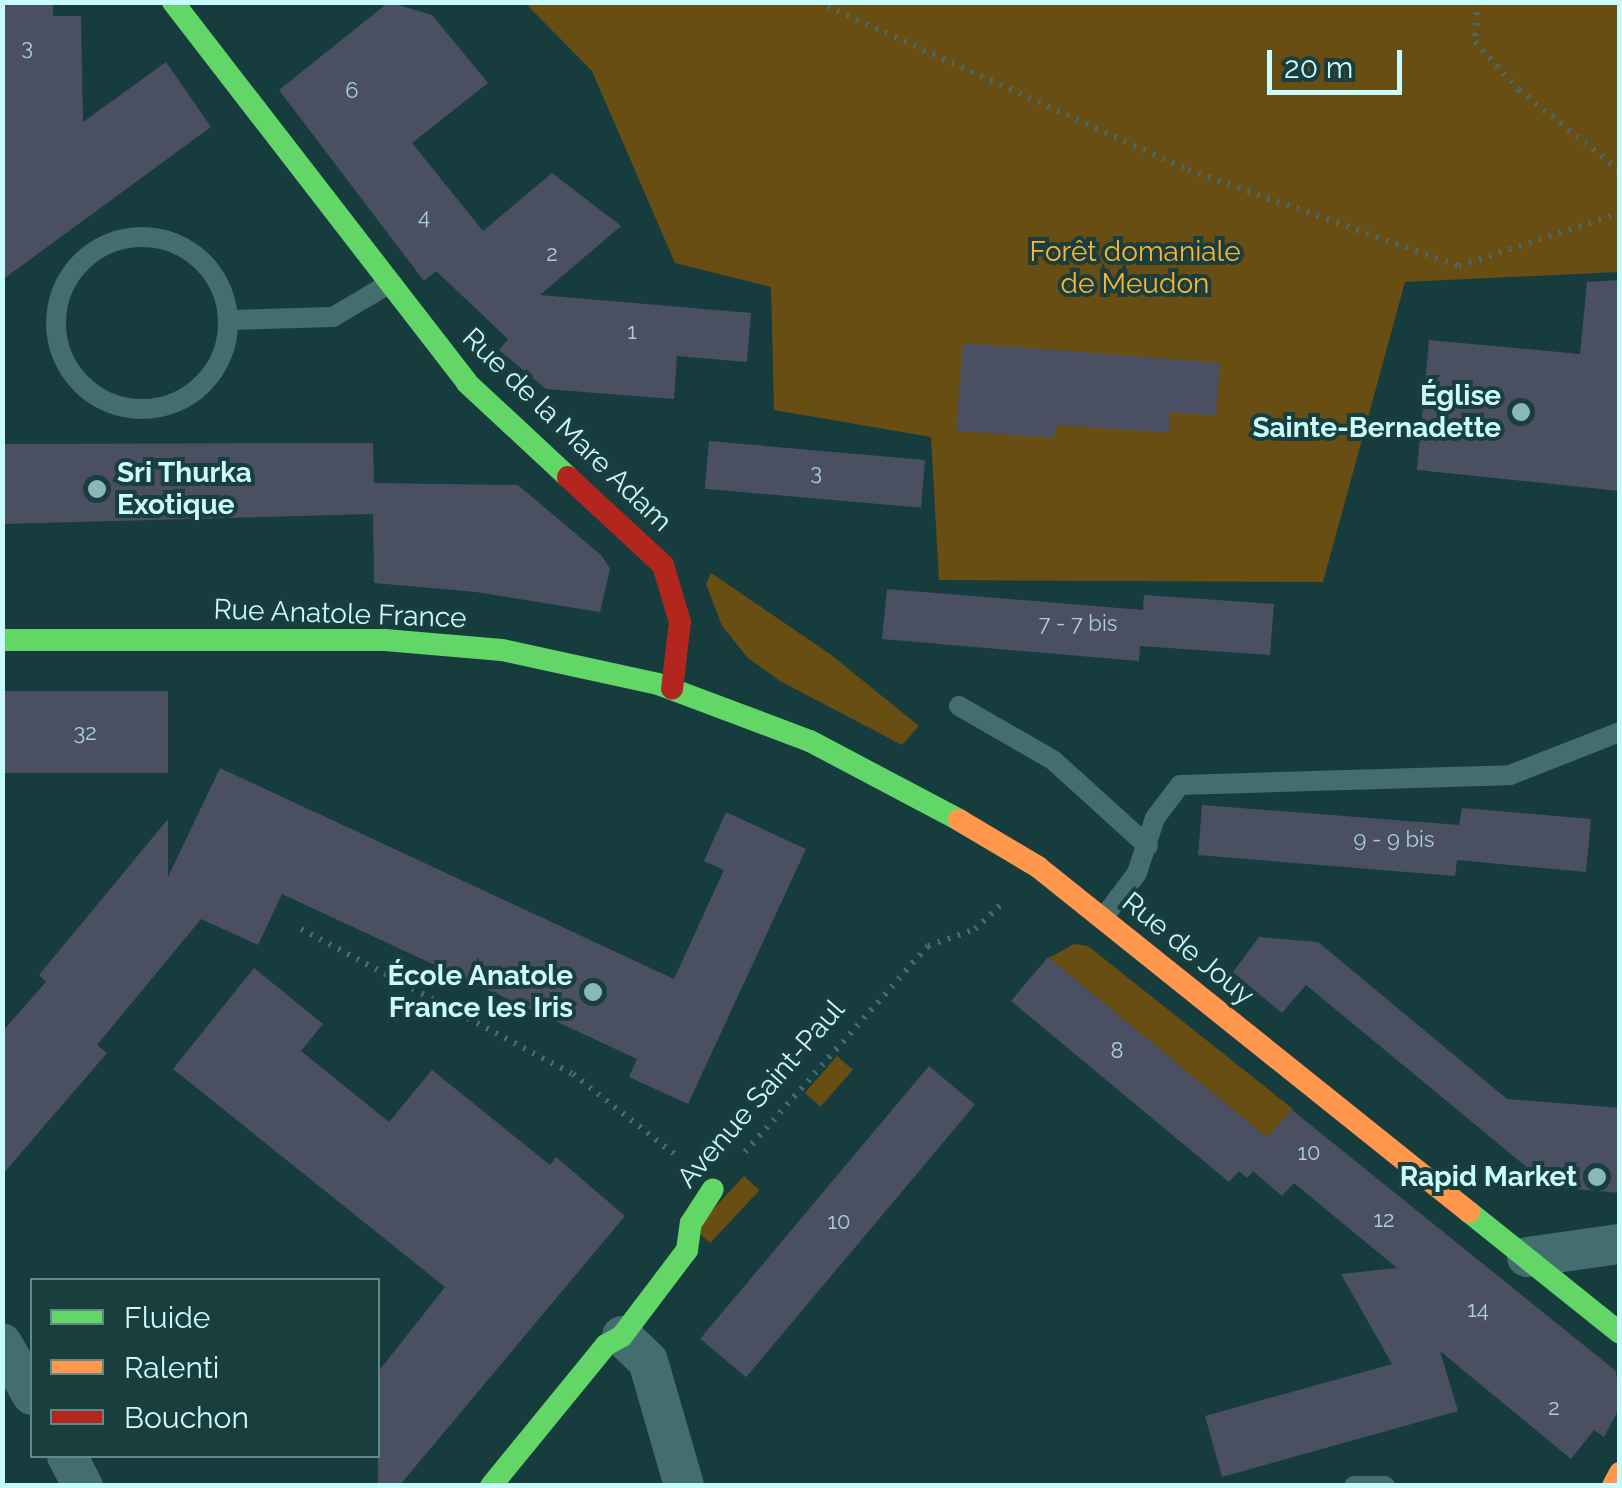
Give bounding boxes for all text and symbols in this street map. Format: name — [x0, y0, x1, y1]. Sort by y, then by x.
scale bar — [1272, 30, 1407, 92]
house number: 3 — [21, 35, 33, 61]
text: 20 m — [1284, 50, 1353, 85]
house number: 6 — [345, 78, 359, 104]
house number: 4 — [418, 204, 430, 230]
park label: Forêt domaniale de Meudon — [1029, 235, 1241, 301]
house number: 2 — [546, 241, 558, 267]
house number: 1 — [627, 319, 637, 345]
street label: Rue de la Mare Adam — [455, 321, 679, 539]
place label: Église Sainte-Bernadette — [1252, 379, 1501, 445]
marker: Église Sainte-Bernadette — [1510, 401, 1532, 423]
place label: Sri Thurka Exotique — [117, 456, 253, 522]
house number: 3 — [810, 460, 822, 486]
marker: Sri Thurka Exotique — [86, 478, 108, 500]
street label: Rue Anatole France — [212, 593, 468, 635]
house number: 7 - 7 bis — [1039, 611, 1117, 637]
house number: 32 — [73, 720, 97, 746]
house number: 9 - 9 bis — [1354, 827, 1434, 853]
street label: Rue de Jouy — [1115, 885, 1261, 1013]
place label: École Anatole France les Iris — [387, 959, 573, 1025]
marker: École Anatole France les Iris — [582, 981, 604, 1003]
street label: Avenue Saint-Paul — [670, 993, 852, 1195]
house number: 8 — [1110, 1038, 1124, 1064]
house number: 10 — [1298, 1140, 1320, 1166]
place label: Rapid Market — [1400, 1160, 1577, 1194]
marker: Rapid Market — [1586, 1166, 1608, 1188]
house number: 12 — [1374, 1207, 1394, 1233]
house number: 10 — [828, 1209, 850, 1235]
legend — [30, 1278, 380, 1458]
house number: 14 — [1467, 1297, 1489, 1323]
text: Fluide — [124, 1300, 210, 1335]
text: Ralenti — [124, 1350, 219, 1385]
house number: 2 — [1548, 1395, 1560, 1421]
text: Bouchon — [124, 1400, 249, 1435]

